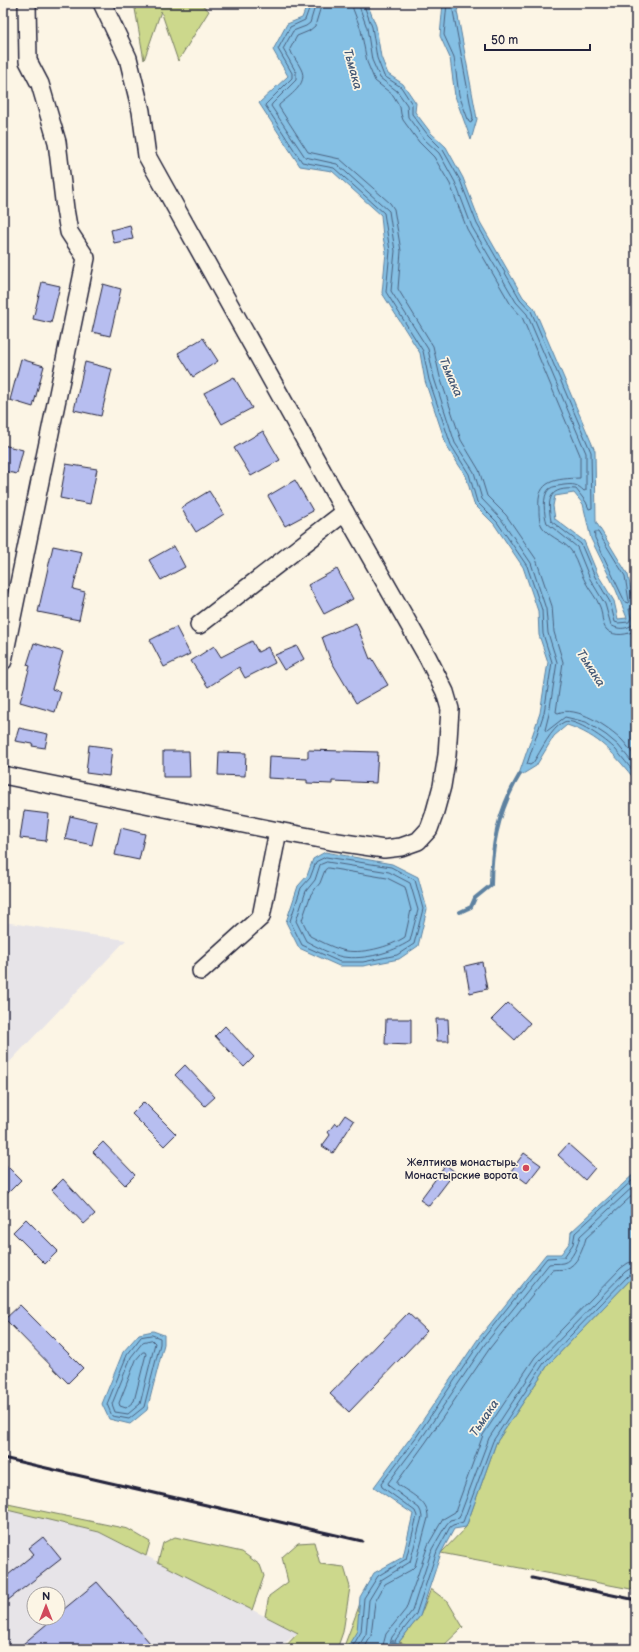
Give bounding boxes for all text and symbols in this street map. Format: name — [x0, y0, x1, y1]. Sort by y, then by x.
scale bar — [485, 26, 590, 52]
text: 50 m — [491, 33, 518, 48]
water label: Тьмака — [340, 47, 365, 91]
water label: Тьмака — [436, 355, 466, 399]
water label: Тьмака — [573, 647, 608, 690]
place label: Желтиков монастырь. Монастырские ворота — [405, 1156, 518, 1182]
marker: Желтиков монастырь. Монастырские ворота — [521, 1163, 531, 1173]
water label: Тьмака — [467, 1397, 502, 1440]
north arrow — [26, 1586, 66, 1626]
text: N — [42, 1590, 50, 1603]

